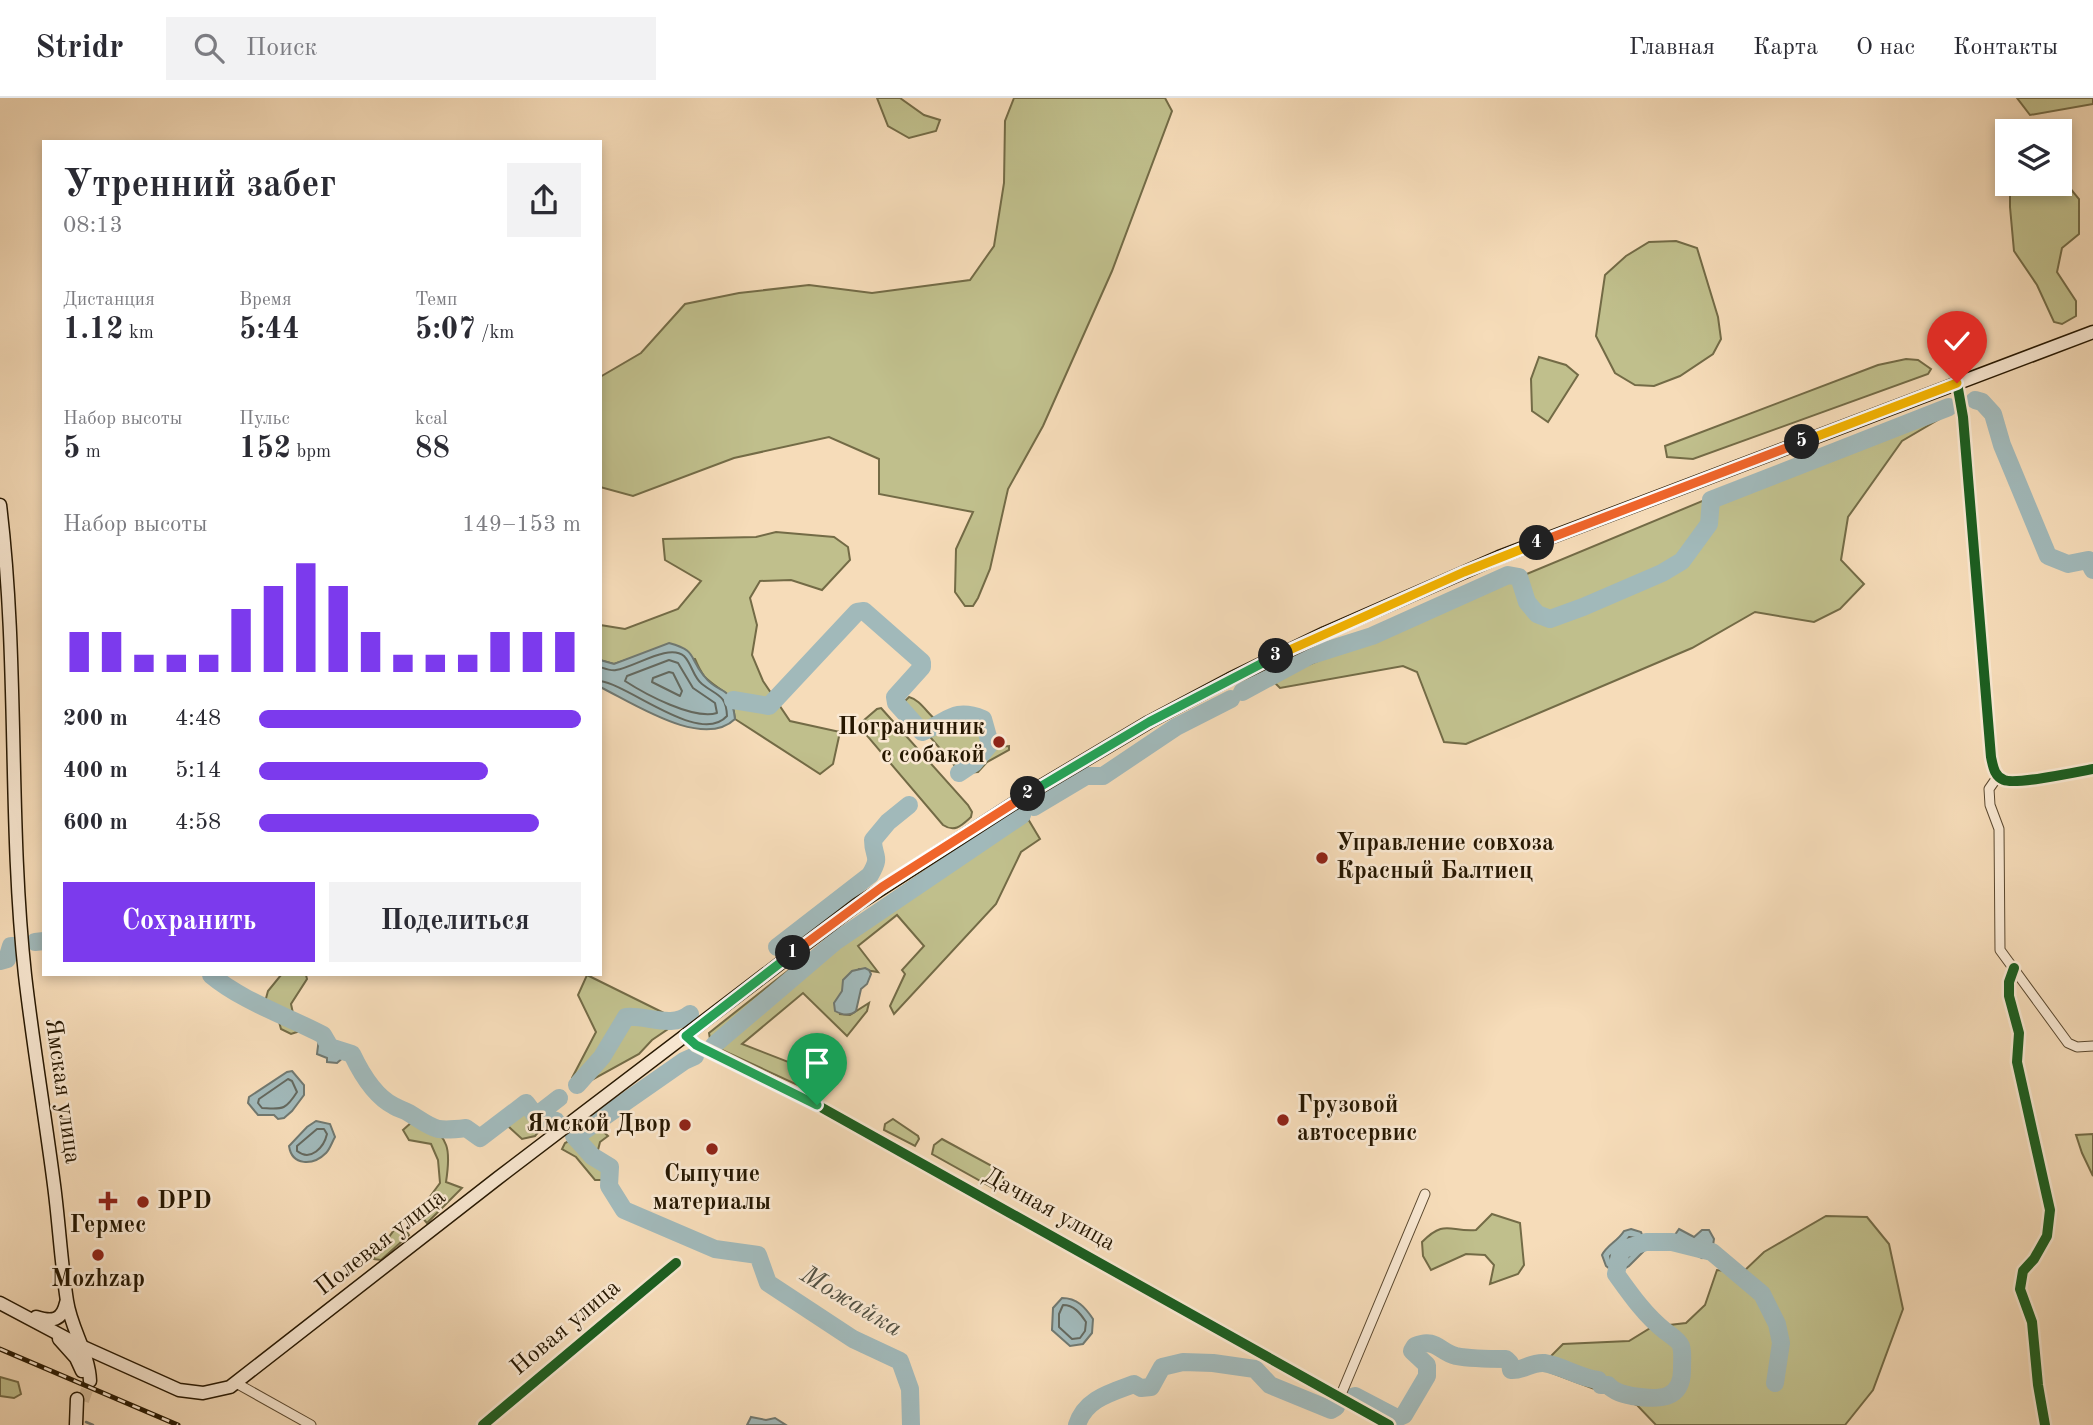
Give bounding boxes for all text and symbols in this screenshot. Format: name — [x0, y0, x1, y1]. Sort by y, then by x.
search box — [166, 17, 656, 80]
icon: search — [190, 29, 228, 67]
text: Stridr — [35, 32, 124, 65]
text: Поиск — [246, 35, 317, 61]
text: Главная — [1629, 36, 1715, 60]
text: Карта — [1753, 36, 1818, 60]
text: О нас — [1856, 36, 1915, 60]
text: Контакты — [1953, 36, 2058, 60]
map controls — [1995, 119, 2072, 196]
button: layers — [1995, 119, 2072, 196]
button: share — [507, 163, 581, 237]
text: Утренний забег — [63, 167, 336, 205]
text: 08:13 — [63, 214, 123, 237]
text: Дистанция — [63, 291, 155, 310]
text: Время — [239, 291, 292, 310]
text: Темп — [415, 291, 457, 310]
pin — [1927, 311, 1987, 383]
text: 1.12 — [63, 315, 124, 345]
text: 5:44 — [239, 315, 300, 345]
text: 5:07 — [415, 315, 476, 345]
icon: check — [1938, 322, 1976, 360]
text: km — [124, 324, 154, 343]
text: /km — [476, 324, 514, 343]
text: Набор высоты — [63, 410, 182, 429]
text: Пульс — [239, 410, 290, 429]
text: kcal — [415, 410, 448, 429]
pin: 5 — [1784, 424, 1820, 460]
text: 5 — [1796, 432, 1807, 451]
text: 5 — [63, 434, 80, 464]
text: 152 — [239, 434, 291, 464]
text: 88 — [415, 434, 450, 464]
text: m — [80, 443, 101, 462]
text: bpm — [291, 443, 331, 462]
text: Набор высоты — [63, 513, 207, 536]
text: 149–153 m — [462, 513, 581, 536]
pin: 4 — [1520, 526, 1554, 560]
text: 4 — [1531, 533, 1542, 552]
pin: 3 — [1258, 638, 1294, 674]
text: 3 — [1270, 646, 1281, 665]
text: 200 m — [63, 707, 128, 730]
text: 4:48 — [175, 707, 221, 730]
place label: Пограничник с собакой — [838, 716, 985, 768]
marker: Пограничник с собакой — [991, 734, 1007, 750]
text: 400 m — [63, 759, 128, 782]
text: 5:14 — [175, 759, 221, 782]
pin: 2 — [1010, 776, 1046, 812]
text: 2 — [1022, 784, 1033, 803]
text: 600 m — [63, 811, 128, 834]
text: 4:58 — [175, 811, 221, 834]
place label: Управление совхоза Красный Балтиец — [1336, 832, 1554, 884]
marker: Управление совхоза Красный Балтиец — [1314, 850, 1330, 866]
button: Сохранить — [63, 882, 315, 962]
button: Поделиться — [329, 882, 581, 962]
pin: 1 — [776, 936, 810, 970]
text: 1 — [787, 943, 798, 962]
street label: Ямская улица — [40, 1017, 84, 1165]
pin — [787, 1033, 847, 1105]
icon: arrive — [798, 1044, 836, 1082]
place label: Грузовой автосервис — [1297, 1094, 1417, 1146]
marker: Грузовой автосервис — [1275, 1112, 1291, 1128]
place label: Ямской Двор — [527, 1113, 671, 1137]
marker: Ямской Двор — [677, 1117, 693, 1133]
marker: Сыпучие материалы — [704, 1141, 720, 1157]
place label: Сыпучие материалы — [653, 1163, 771, 1215]
street label: Дачная улица — [979, 1164, 1119, 1256]
street label: Полевая улица — [311, 1185, 451, 1301]
place label: DPD — [157, 1190, 212, 1214]
marker: Гермес — [100, 1193, 116, 1209]
marker: DPD — [135, 1194, 151, 1210]
place label: Гермес — [70, 1214, 146, 1238]
marker: Mozhzap — [90, 1247, 106, 1263]
water label: Можайка — [795, 1261, 906, 1342]
place label: Mozhzap — [51, 1268, 145, 1292]
street label: Новая улица — [507, 1275, 625, 1381]

